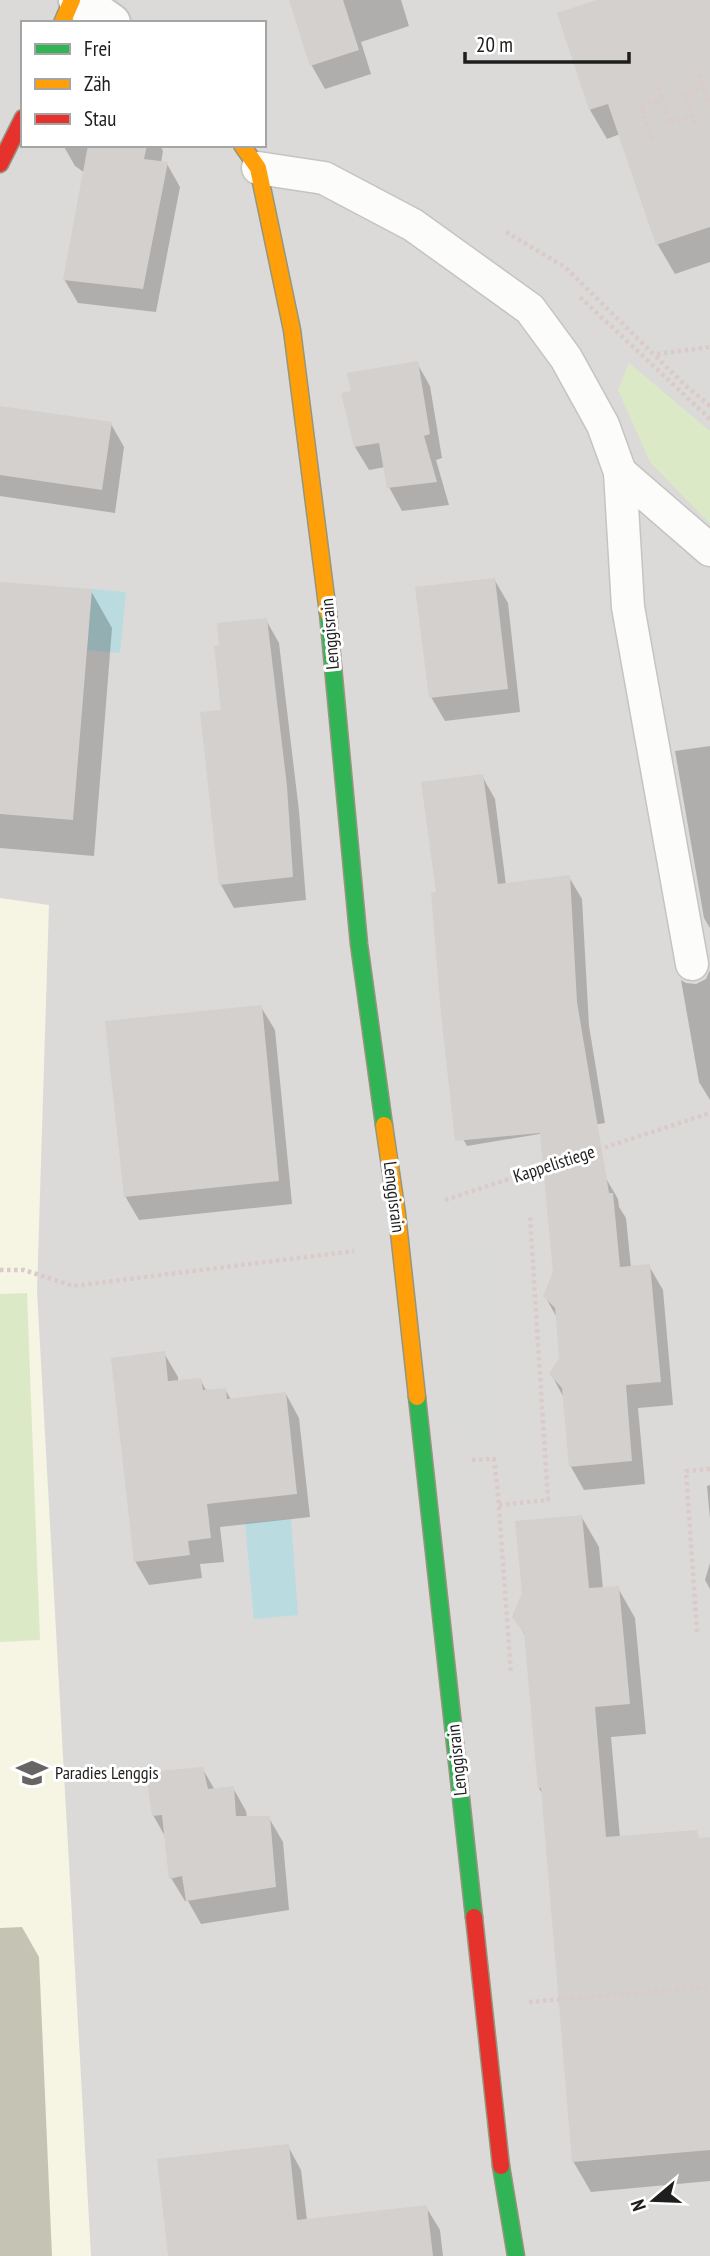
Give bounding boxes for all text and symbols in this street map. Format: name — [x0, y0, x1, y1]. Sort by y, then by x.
legend — [21, 21, 266, 147]
scale bar — [465, 21, 630, 65]
text: 20 m — [476, 31, 513, 58]
text: Frei — [84, 35, 112, 62]
text: Zäh — [84, 70, 111, 97]
text: Stau — [84, 105, 116, 132]
street label: Lenggisrain — [315, 597, 344, 671]
street label: Kappelistiege — [510, 1140, 598, 1187]
street label: Lenggisrain — [379, 1160, 410, 1234]
street label: Lenggisrain — [441, 1723, 472, 1797]
school or university icon: Paradies Lenggis — [15, 1756, 49, 1790]
place label: Paradies Lenggis — [55, 1761, 159, 1784]
north arrow — [619, 2165, 689, 2235]
text: N — [625, 2197, 651, 2214]

